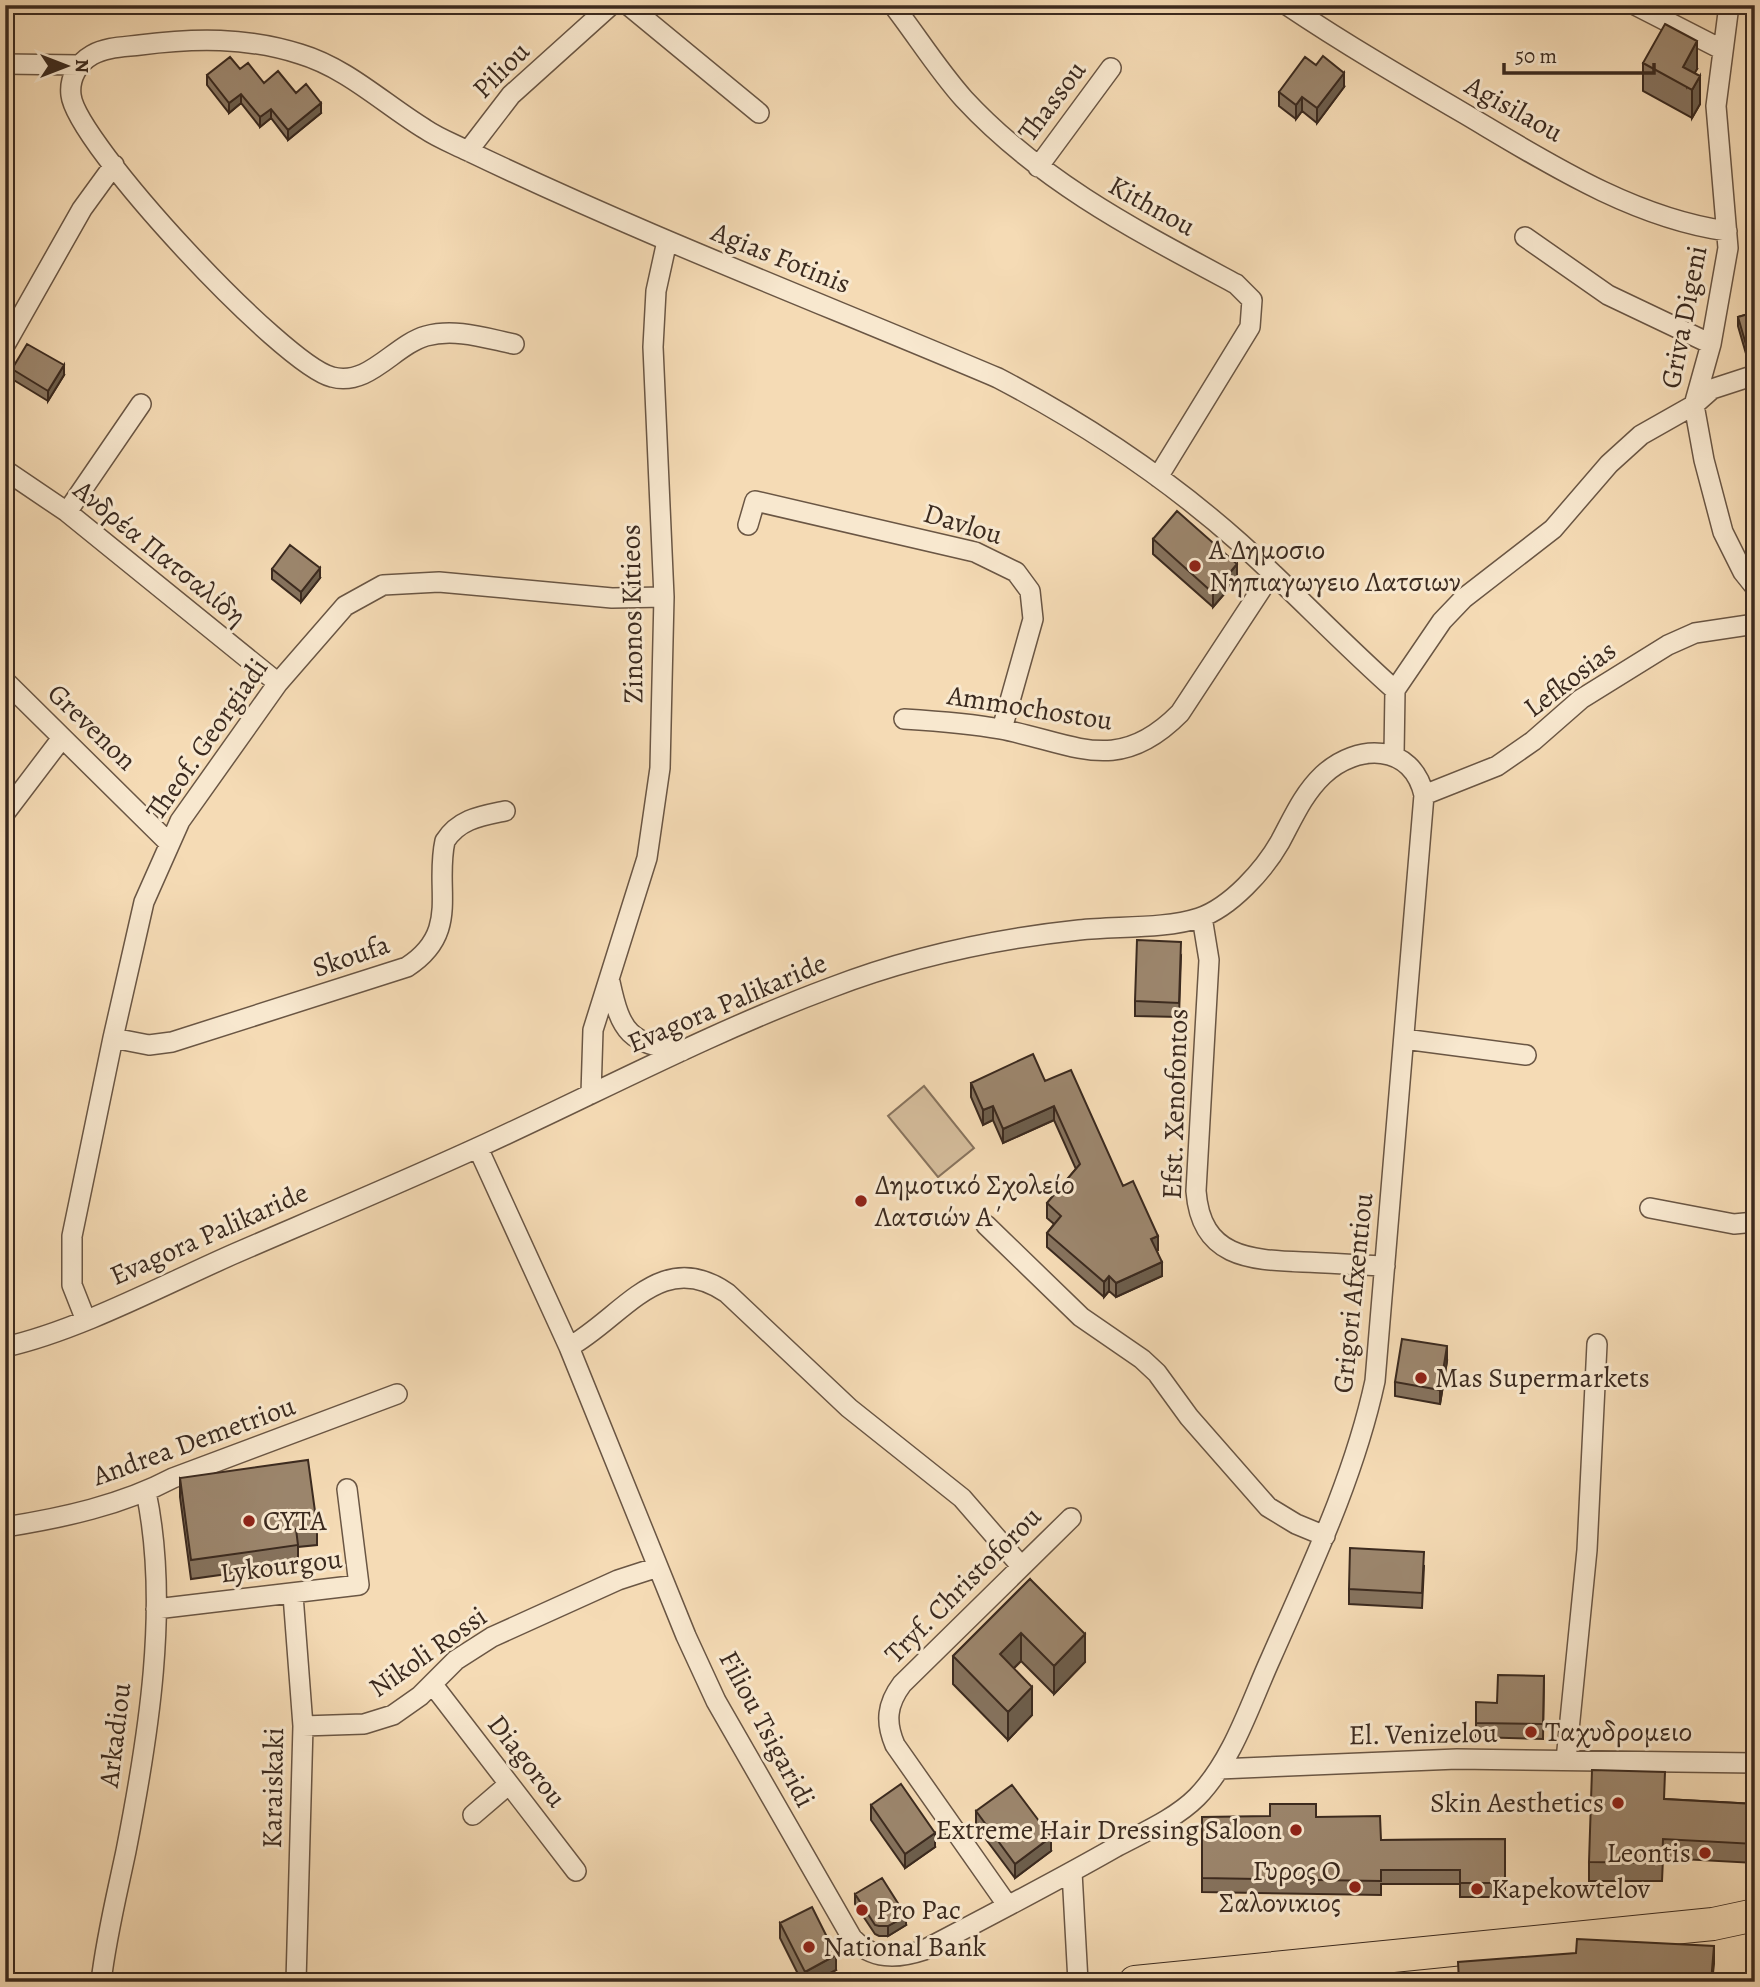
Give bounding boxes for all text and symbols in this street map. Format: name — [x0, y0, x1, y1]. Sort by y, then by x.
north arrow — [32, 32, 102, 102]
street label: Piliou — [464, 32, 539, 107]
scale bar — [1504, 32, 1655, 76]
text: 50 m — [1515, 42, 1557, 70]
street label: Thassou — [1009, 52, 1095, 149]
text: N — [69, 59, 95, 73]
street label: Agisilaou — [1457, 66, 1570, 152]
street label: Kithnou — [1102, 167, 1203, 246]
street label: Agias Fotinis — [705, 213, 856, 303]
street label: Griva Digeni — [1652, 242, 1716, 392]
street label: Ανδρέα Πατσαλίδη — [65, 471, 255, 635]
street label: Davlou — [919, 494, 1008, 554]
street label: Zinonos Kitieos — [611, 524, 653, 704]
place label: Α Δημοσιο Νηπιαγωγειο Λατσιων — [1208, 531, 1461, 601]
marker: Α Δημοσιο Νηπιαγωγειο Λατσιων — [1187, 558, 1203, 574]
street label: Lefkosias — [1516, 632, 1624, 726]
street label: Theof. Georgiadi — [137, 651, 277, 827]
street label: Grevenon — [39, 675, 145, 779]
street label: Ammochostou — [944, 676, 1116, 740]
street label: Skoufa — [307, 925, 395, 987]
street label: Evagora Palikaride — [622, 944, 832, 1062]
street label: Efst. Xenofontos — [1153, 1008, 1197, 1200]
place label: Δημοτικό Σχολείο Λατσιών Α΄ — [874, 1166, 1075, 1236]
street label: Evagora Palikaride — [104, 1173, 314, 1295]
street label: Grigori Afxentiou — [1324, 1190, 1383, 1395]
marker: Δημοτικό Σχολείο Λατσιών Α΄ — [853, 1193, 869, 1209]
place label: Mas Supermarkets — [1435, 1359, 1650, 1397]
marker: Mas Supermarkets — [1413, 1370, 1429, 1386]
street label: Andrea Demetriou — [87, 1386, 301, 1496]
street label: Tryf. Christoforou — [876, 1498, 1050, 1672]
place label: CYTA — [263, 1502, 327, 1540]
marker: CYTA — [241, 1513, 257, 1529]
street label: Lykourgou — [218, 1540, 345, 1592]
street label: Nikoli Rossi — [361, 1597, 495, 1707]
street label: Filiou Tsigaridi — [710, 1644, 824, 1814]
street label: Arkadiou — [90, 1680, 140, 1790]
street label: Diagorou — [479, 1707, 576, 1816]
place label: Ταχυδρομειο — [1545, 1713, 1692, 1751]
street label: El. Venizelou — [1348, 1714, 1499, 1754]
marker: Ταχυδρομειο — [1523, 1724, 1539, 1740]
street label: Karaiskaki — [253, 1727, 293, 1849]
place label: Skin Aesthetics — [1430, 1784, 1604, 1822]
marker: Skin Aesthetics — [1610, 1795, 1626, 1811]
place label: Extreme Hair Dressing Saloon — [935, 1811, 1282, 1849]
marker: Extreme Hair Dressing Saloon — [1288, 1822, 1304, 1838]
place label: Leontis — [1607, 1834, 1691, 1872]
marker: Leontis — [1697, 1845, 1713, 1861]
place label: Γυρος Ο Σαλονικιος — [1219, 1852, 1341, 1922]
place label: Kapekowtelov — [1491, 1870, 1650, 1908]
marker: Γυρος Ο Σαλονικιος — [1347, 1879, 1363, 1895]
marker: Kapekowtelov — [1469, 1881, 1485, 1897]
place label: Pro Pac — [876, 1891, 961, 1929]
marker: Pro Pac — [854, 1902, 870, 1918]
place label: National Bank — [823, 1928, 987, 1966]
marker: National Bank — [801, 1939, 817, 1955]

